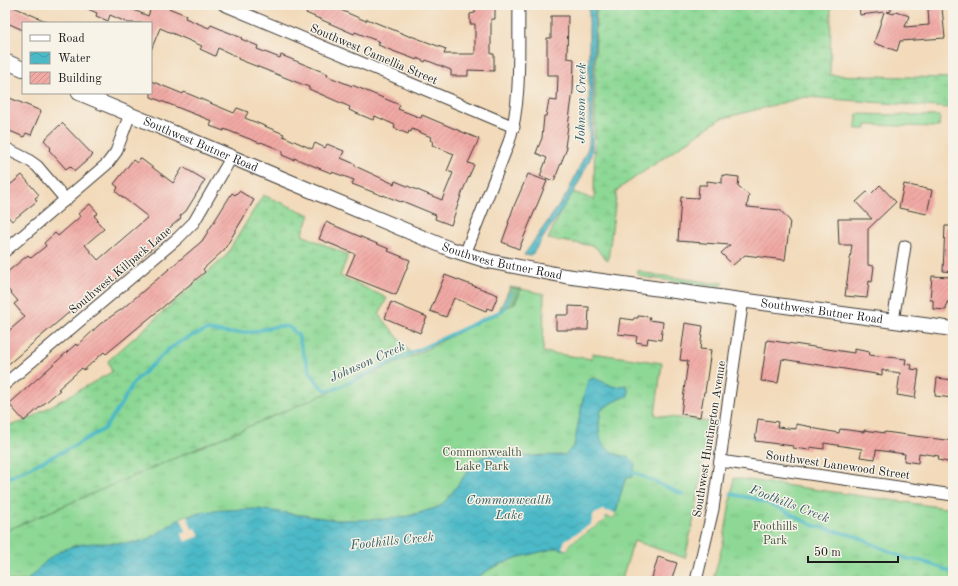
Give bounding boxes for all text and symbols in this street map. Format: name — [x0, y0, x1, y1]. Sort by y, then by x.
legend — [22, 22, 152, 94]
street label: Southwest Camellia Street — [308, 23, 439, 87]
text: Road — [58, 33, 85, 45]
text: Water — [58, 53, 91, 65]
water label: Johnson Creek — [574, 62, 589, 144]
text: Building — [58, 73, 102, 85]
street label: Southwest Butner Road — [141, 116, 260, 175]
street label: Southwest Killpack Lane — [67, 224, 174, 317]
street label: Southwest Butner Road — [440, 241, 563, 282]
street label: Southwest Butner Road — [760, 298, 884, 326]
water label: Johnson Creek — [328, 340, 407, 385]
street label: Southwest Huntington Avenue — [692, 360, 728, 518]
park label: Commonwealth Lake Park — [442, 447, 522, 473]
street label: Southwest Lanewood Street — [765, 450, 911, 482]
water label: Foothills Creek — [747, 483, 831, 526]
water label: Commonwealth Lake — [466, 494, 552, 522]
park label: Foothills Park — [753, 521, 797, 547]
water label: Foothills Creek — [349, 531, 435, 552]
scale bar — [808, 538, 898, 564]
text: 50 m — [814, 546, 841, 559]

